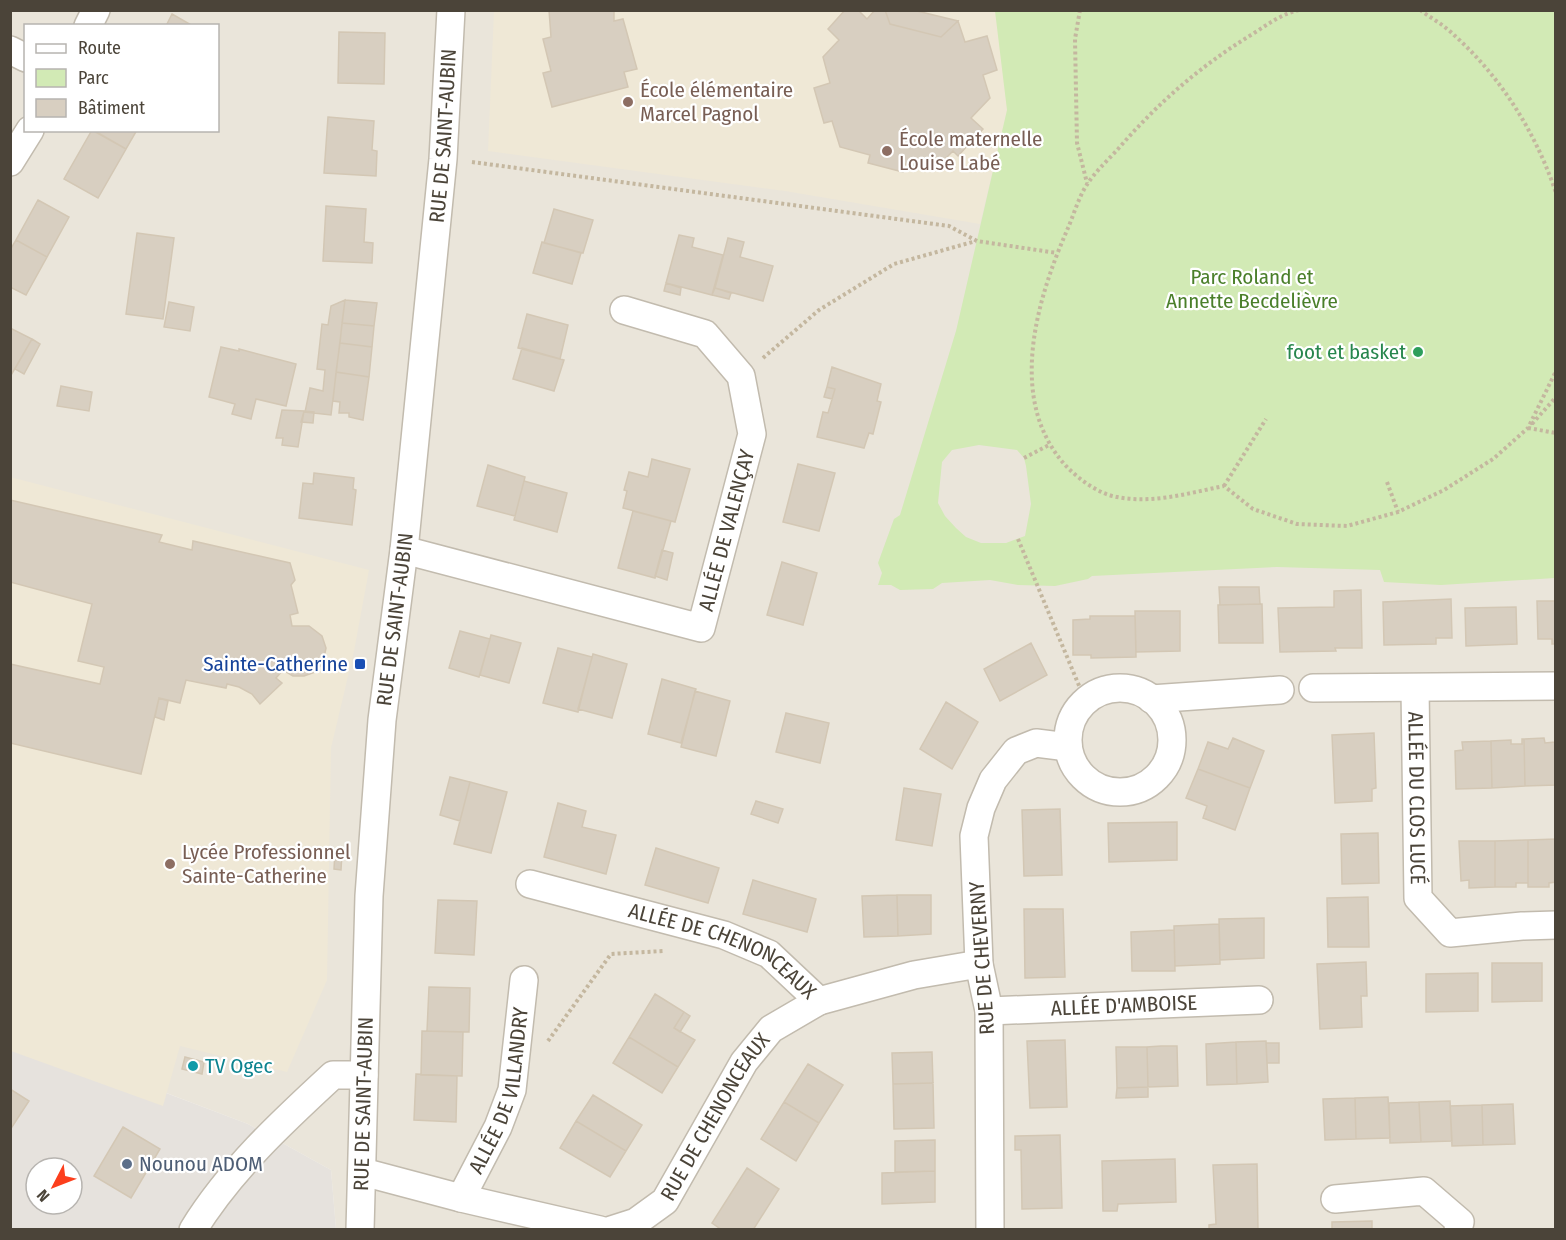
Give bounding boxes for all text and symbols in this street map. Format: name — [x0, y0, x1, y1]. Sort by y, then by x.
legend — [24, 24, 219, 132]
text: Route — [78, 37, 121, 59]
street label: RUE DE SAINT-AUBIN — [424, 48, 462, 224]
text: Parc — [78, 67, 109, 89]
place label: École élémentaire Marcel Pagnol — [640, 77, 793, 127]
marker: École élémentaire Marcel Pagnol — [621, 95, 635, 109]
text: Bâtiment — [78, 97, 145, 119]
place label: École maternelle Louise Labé — [899, 126, 1042, 176]
marker: École maternelle Louise Labé — [880, 144, 894, 158]
park label: Parc Roland et Annette Becdelièvre — [1166, 264, 1338, 314]
place label: foot et basket — [1287, 339, 1406, 365]
marker: foot et basket — [1411, 345, 1425, 359]
street label: ALLÉE DE VALENÇAY — [693, 446, 760, 614]
street label: RUE DE SAINT-AUBIN — [371, 532, 419, 708]
place label: Sainte-Catherine — [203, 651, 348, 677]
marker: Sainte-Catherine — [353, 657, 367, 671]
street label: ALLÉE DU CLOS LUCÉ — [1402, 711, 1431, 885]
place label: Lycée Professionnel Sainte-Catherine — [182, 839, 351, 889]
marker: Lycée Professionnel Sainte-Catherine — [163, 857, 177, 871]
street label: RUE DE CHEVERNY — [964, 880, 1000, 1036]
street label: ALLÉE DE CHENONCEAUX — [626, 897, 822, 1005]
street label: ALLÉE D'AMBOISE — [1050, 990, 1198, 1021]
street label: ALLÉE DE VILLANDRY — [463, 1005, 534, 1178]
street label: RUE DE SAINT-AUBIN — [348, 1017, 379, 1192]
street label: RUE DE CHENONCEAUX — [655, 1027, 776, 1205]
place label: TV Ogec — [205, 1053, 272, 1079]
marker: TV Ogec — [186, 1059, 200, 1073]
place label: Nounou ADOM — [139, 1151, 263, 1177]
north arrow — [24, 1156, 84, 1216]
marker: Nounou ADOM — [120, 1157, 134, 1171]
text: N — [33, 1186, 53, 1206]

